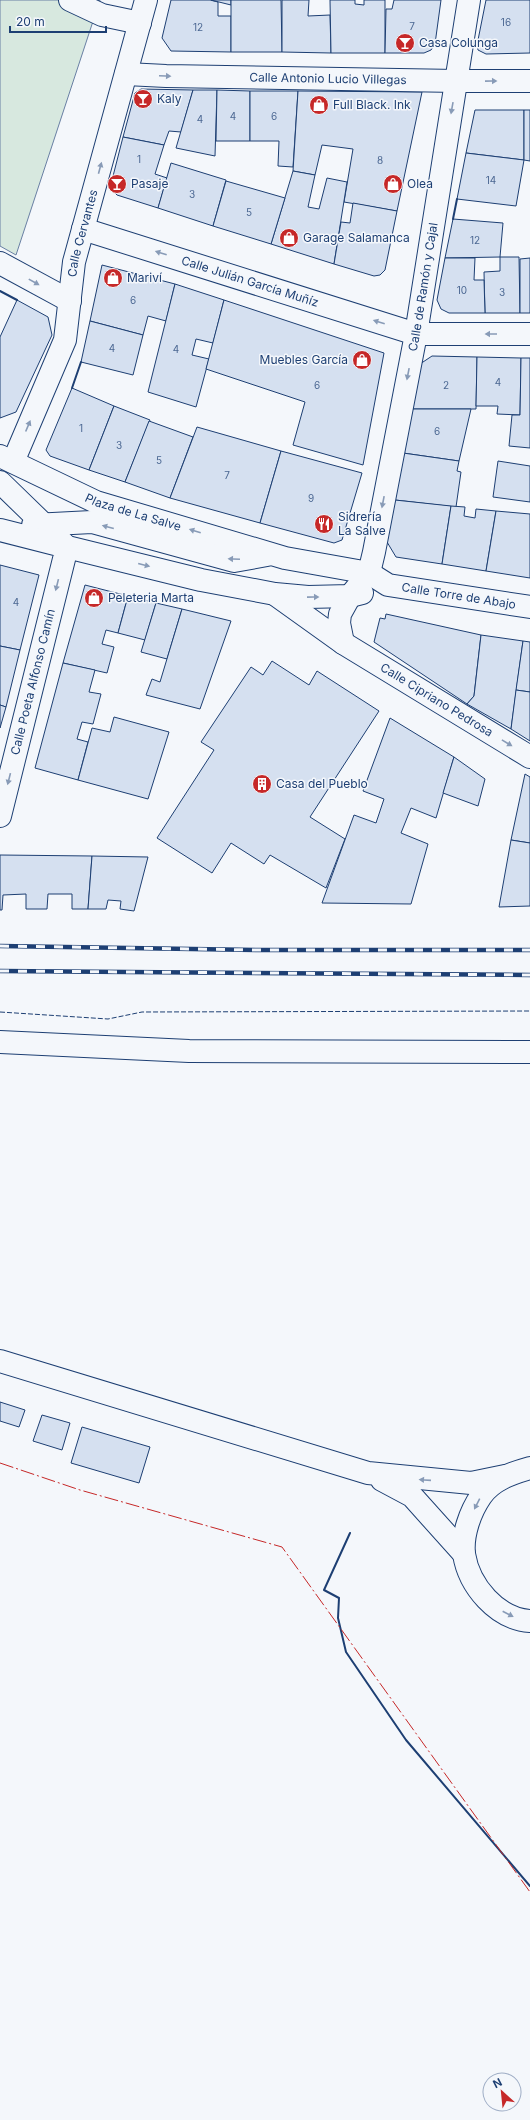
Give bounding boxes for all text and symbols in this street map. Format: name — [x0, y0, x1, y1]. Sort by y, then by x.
scale bar — [10, 8, 106, 34]
text: 20 m — [16, 14, 45, 29]
house number: 16 — [501, 16, 511, 28]
house number: 7 — [409, 20, 415, 32]
house number: 12 — [193, 21, 203, 33]
bar icon: Casa Colunga — [394, 32, 416, 54]
place label: Casa Colunga — [419, 35, 498, 50]
street label: Calle Antonio Lucio Villegas — [249, 69, 407, 87]
one-way arrow — [159, 73, 172, 79]
one-way arrow — [485, 78, 498, 84]
bar icon: Kaly — [132, 88, 154, 110]
place label: Kaly — [157, 91, 182, 106]
shop icon: Full Black. Ink — [308, 94, 330, 116]
place label: Full Black. Ink — [333, 97, 411, 112]
one-way arrow — [449, 102, 455, 114]
house number: 4 — [230, 110, 236, 122]
house number: 6 — [271, 110, 277, 122]
house number: 4 — [197, 113, 203, 125]
house number: 1 — [137, 153, 141, 165]
house number: 8 — [377, 154, 383, 166]
one-way arrow — [97, 162, 103, 174]
bar icon: Pasaje — [106, 173, 128, 195]
shop icon: Olea — [382, 173, 404, 195]
house number: 14 — [486, 174, 496, 186]
place label: Pasaje — [131, 176, 168, 191]
place label: Olea — [407, 176, 433, 191]
street label: Calle Cervantes — [64, 188, 101, 278]
house number: 3 — [189, 188, 195, 200]
house number: 5 — [246, 206, 252, 218]
street label: Calle de Ramón y Cajal — [405, 221, 441, 353]
shop icon: Garage Salamanca — [278, 227, 300, 249]
place label: Garage Salamanca — [303, 230, 410, 245]
house number: 12 — [470, 234, 480, 246]
one-way arrow — [155, 250, 167, 256]
street label: Calle Julián García Muñíz — [179, 252, 321, 310]
shop icon: Mariví — [102, 267, 124, 289]
place label: Mariví — [127, 270, 162, 285]
one-way arrow — [28, 279, 40, 285]
house number: 10 — [457, 284, 467, 296]
house number: 3 — [499, 286, 505, 298]
house number: 6 — [130, 294, 136, 306]
one-way arrow — [372, 319, 384, 325]
one-way arrow — [484, 331, 497, 337]
house number: 4 — [109, 342, 115, 354]
house number: 4 — [173, 343, 179, 355]
shop icon: Muebles García — [351, 349, 373, 371]
place label: Muebles García — [260, 352, 348, 367]
one-way arrow — [405, 368, 411, 380]
house number: 4 — [495, 376, 501, 388]
house number: 6 — [314, 379, 320, 391]
house number: 2 — [443, 379, 449, 391]
one-way arrow — [25, 421, 31, 432]
house number: 1 — [79, 422, 83, 434]
house number: 6 — [434, 425, 440, 437]
house number: 3 — [116, 439, 122, 451]
house number: 5 — [156, 454, 162, 466]
house number: 7 — [224, 469, 230, 481]
street label: Plaza de La Salve — [83, 490, 183, 534]
house number: 9 — [308, 492, 314, 504]
one-way arrow — [380, 495, 386, 508]
place label: Sidrería La Salve — [338, 509, 386, 538]
restaurant icon: Sidrería La Salve — [313, 513, 335, 535]
one-way arrow — [102, 524, 114, 530]
one-way arrow — [188, 528, 200, 534]
one-way arrow — [228, 556, 240, 563]
one-way arrow — [137, 563, 150, 569]
one-way arrow — [54, 579, 60, 591]
street label: Calle Torre de Abajo — [401, 579, 517, 612]
shop icon: Peleteria Marta — [83, 587, 105, 609]
place label: Peleteria Marta — [108, 590, 194, 605]
one-way arrow — [307, 594, 320, 600]
house number: 4 — [13, 596, 19, 608]
street label: Calle Poeta Alfonso Camín — [7, 607, 58, 756]
street label: Calle Cipriano Pedrosa — [378, 660, 496, 740]
one-way arrow — [501, 740, 513, 747]
one-way arrow — [6, 773, 12, 786]
building icon: Casa del Pueblo — [251, 773, 273, 795]
place label: Casa del Pueblo — [276, 776, 368, 791]
one-way arrow — [419, 1476, 431, 1483]
one-way arrow — [474, 1498, 480, 1510]
one-way arrow — [502, 1611, 514, 1617]
north arrow — [482, 2072, 522, 2112]
text: N — [491, 2075, 504, 2091]

